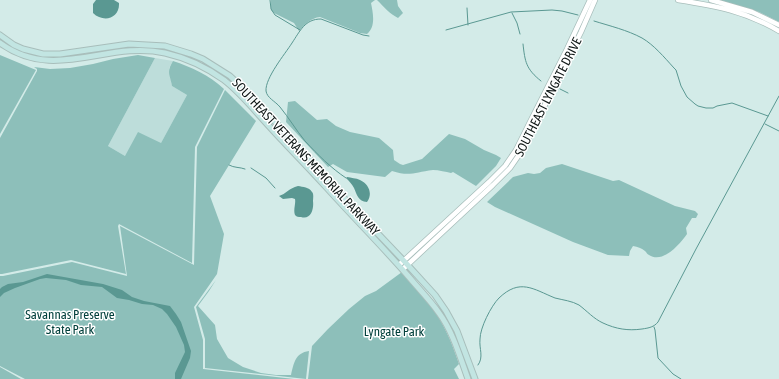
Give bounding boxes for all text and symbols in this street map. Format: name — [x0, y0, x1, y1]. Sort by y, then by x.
street label: SOUTHEAST LYNGATE DRIVE — [512, 35, 585, 159]
street label: SOUTHEAST VETERANS MEMORIAL PARKWAY — [229, 75, 383, 239]
park label: Savannas Preserve State Park — [25, 307, 115, 337]
park label: Lyngate Park — [364, 324, 425, 339]

